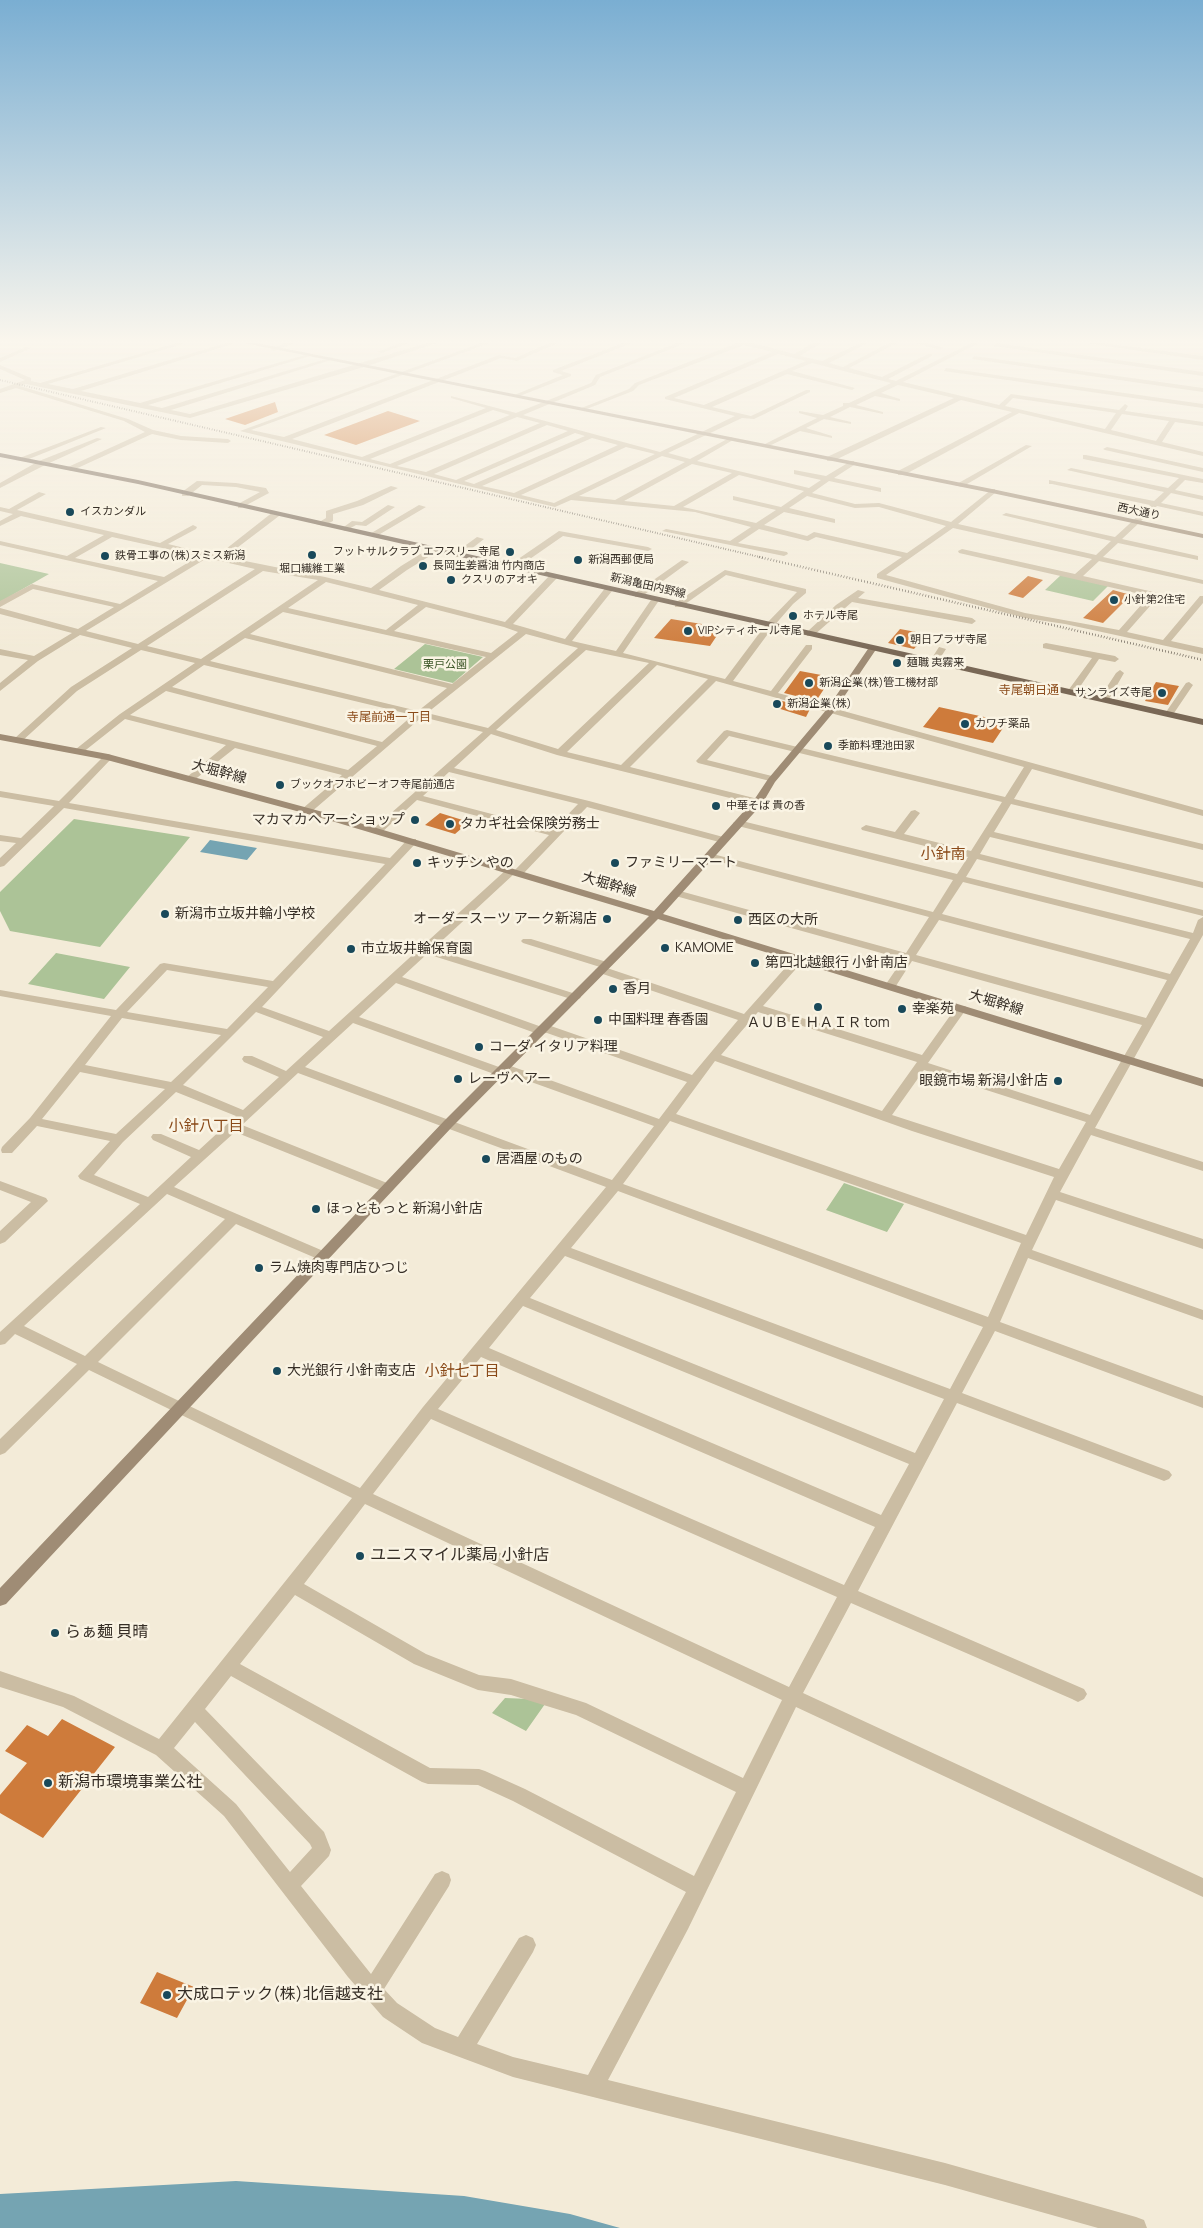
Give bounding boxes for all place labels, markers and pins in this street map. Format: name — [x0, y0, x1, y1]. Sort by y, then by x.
place label: イスカンダル — [80, 505, 146, 519]
marker: イスカンダル — [64, 506, 76, 518]
place label: フットサルクラブ エフスリー寺尾 — [333, 545, 500, 559]
marker: フットサルクラブ エフスリー寺尾 — [504, 546, 516, 558]
place label: 鉄骨工事の(株)スミス新潟 — [115, 549, 245, 563]
marker: 堀口繊維工業 — [306, 549, 318, 561]
marker: 鉄骨工事の(株)スミス新潟 — [99, 550, 111, 562]
place label: 新潟西郵便局 — [588, 553, 654, 567]
marker: 新潟西郵便局 — [572, 554, 584, 566]
place label: 長岡生姜醤油 竹内商店 — [433, 559, 545, 573]
marker: 長岡生姜醤油 竹内商店 — [417, 560, 429, 572]
place label: 堀口繊維工業 — [279, 562, 345, 576]
place label: クスリのアオキ — [461, 573, 538, 587]
marker: クスリのアオキ — [445, 574, 457, 586]
place label: 小針第2住宅 — [1124, 593, 1185, 607]
marker: 小針第2住宅 — [1108, 594, 1120, 606]
place label: ホテル寺尾 — [803, 609, 858, 623]
marker: ホテル寺尾 — [787, 610, 799, 622]
place label: VIPシティホール寺尾 — [698, 624, 802, 638]
marker: VIPシティホール寺尾 — [682, 625, 694, 637]
place label: 朝日プラザ寺尾 — [910, 633, 987, 647]
marker: 朝日プラザ寺尾 — [894, 634, 906, 646]
place label: 麺職 夷霧来 — [907, 656, 964, 670]
marker: 麺職 夷霧来 — [891, 657, 903, 669]
place label: 新潟企業(株)管工機材部 — [819, 676, 938, 690]
marker: 新潟企業(株)管工機材部 — [803, 677, 815, 689]
place label: サンライズ寺尾 — [1075, 686, 1152, 700]
marker: サンライズ寺尾 — [1156, 687, 1168, 699]
place label: 新潟企業(株) — [787, 697, 851, 711]
marker: 新潟企業(株) — [771, 698, 783, 710]
place label: カワチ薬品 — [975, 717, 1030, 731]
marker: カワチ薬品 — [959, 718, 971, 730]
place label: 季節料理池田家 — [838, 739, 915, 753]
marker: 季節料理池田家 — [822, 740, 834, 752]
place label: ブックオフホビーオフ寺尾前通店 — [290, 778, 455, 792]
marker: ブックオフホビーオフ寺尾前通店 — [274, 779, 286, 791]
place label: 中華そば 貴の香 — [726, 799, 805, 813]
marker: 中華そば 貴の香 — [710, 800, 722, 812]
place label: マカマカヘアーショップ — [252, 812, 405, 828]
marker: マカマカヘアーショップ — [409, 814, 421, 826]
place label: タカギ社会保険労務士 — [460, 816, 600, 832]
marker: タカギ社会保険労務士 — [444, 818, 456, 830]
place label: キッチン やの — [427, 855, 514, 871]
place label: ファミリーマート — [625, 855, 737, 871]
marker: キッチン やの — [411, 857, 423, 869]
marker: ファミリーマート — [609, 857, 621, 869]
place label: 新潟市立坂井輪小学校 — [175, 906, 315, 922]
marker: 新潟市立坂井輪小学校 — [159, 908, 171, 920]
place label: オーダースーツ アーク新潟店 — [413, 911, 597, 927]
place label: 西区の大所 — [748, 912, 818, 928]
marker: オーダースーツ アーク新潟店 — [601, 913, 613, 925]
marker: 西区の大所 — [732, 914, 744, 926]
place label: KAMOME — [675, 940, 734, 956]
place label: 市立坂井輪保育園 — [361, 941, 473, 957]
marker: KAMOME — [659, 942, 671, 954]
marker: 市立坂井輪保育園 — [345, 943, 357, 955]
place label: 第四北越銀行 小針南店 — [765, 955, 908, 971]
marker: 第四北越銀行 小針南店 — [749, 957, 761, 969]
place label: 香月 — [623, 981, 651, 997]
marker: 香月 — [607, 983, 619, 995]
marker: ＡＵＢＥ ＨＡＩＲ tom — [812, 1001, 824, 1013]
place label: 幸楽苑 — [912, 1001, 954, 1017]
marker: 幸楽苑 — [896, 1003, 908, 1015]
place label: 中国料理 春香園 — [608, 1012, 709, 1028]
marker: 中国料理 春香園 — [592, 1014, 604, 1026]
place label: ＡＵＢＥ ＨＡＩＲ tom — [746, 1015, 890, 1031]
place label: コーダ イタリア料理 — [489, 1039, 618, 1055]
marker: コーダ イタリア料理 — [473, 1041, 485, 1053]
place label: レーヴヘアー — [468, 1071, 551, 1087]
marker: レーヴヘアー — [452, 1073, 464, 1085]
place label: 眼鏡市場 新潟小針店 — [919, 1073, 1048, 1089]
marker: 眼鏡市場 新潟小針店 — [1052, 1075, 1064, 1087]
place label: 居酒屋 のもの — [496, 1151, 583, 1167]
marker: 居酒屋 のもの — [480, 1153, 492, 1165]
place label: ほっともっと 新潟小針店 — [326, 1201, 483, 1217]
marker: ほっともっと 新潟小針店 — [310, 1203, 322, 1215]
place label: ラム焼肉専門店ひつじ — [269, 1260, 409, 1276]
marker: ラム焼肉専門店ひつじ — [253, 1262, 265, 1274]
place label: 大光銀行 小針南支店 — [287, 1363, 416, 1379]
marker: 大光銀行 小針南支店 — [271, 1365, 283, 1377]
place label: ユニスマイル薬局 小針店 — [370, 1546, 549, 1566]
marker: ユニスマイル薬局 小針店 — [354, 1550, 366, 1562]
place label: らぁ麺 貝晴 — [65, 1623, 148, 1643]
marker: らぁ麺 貝晴 — [49, 1627, 61, 1639]
place label: 新潟市環境事業公社 — [58, 1773, 202, 1793]
marker: 新潟市環境事業公社 — [42, 1777, 54, 1789]
place label: 大成ロテック(株)北信越支社 — [177, 1985, 383, 2005]
marker: 大成ロテック(株)北信越支社 — [161, 1989, 173, 2001]

